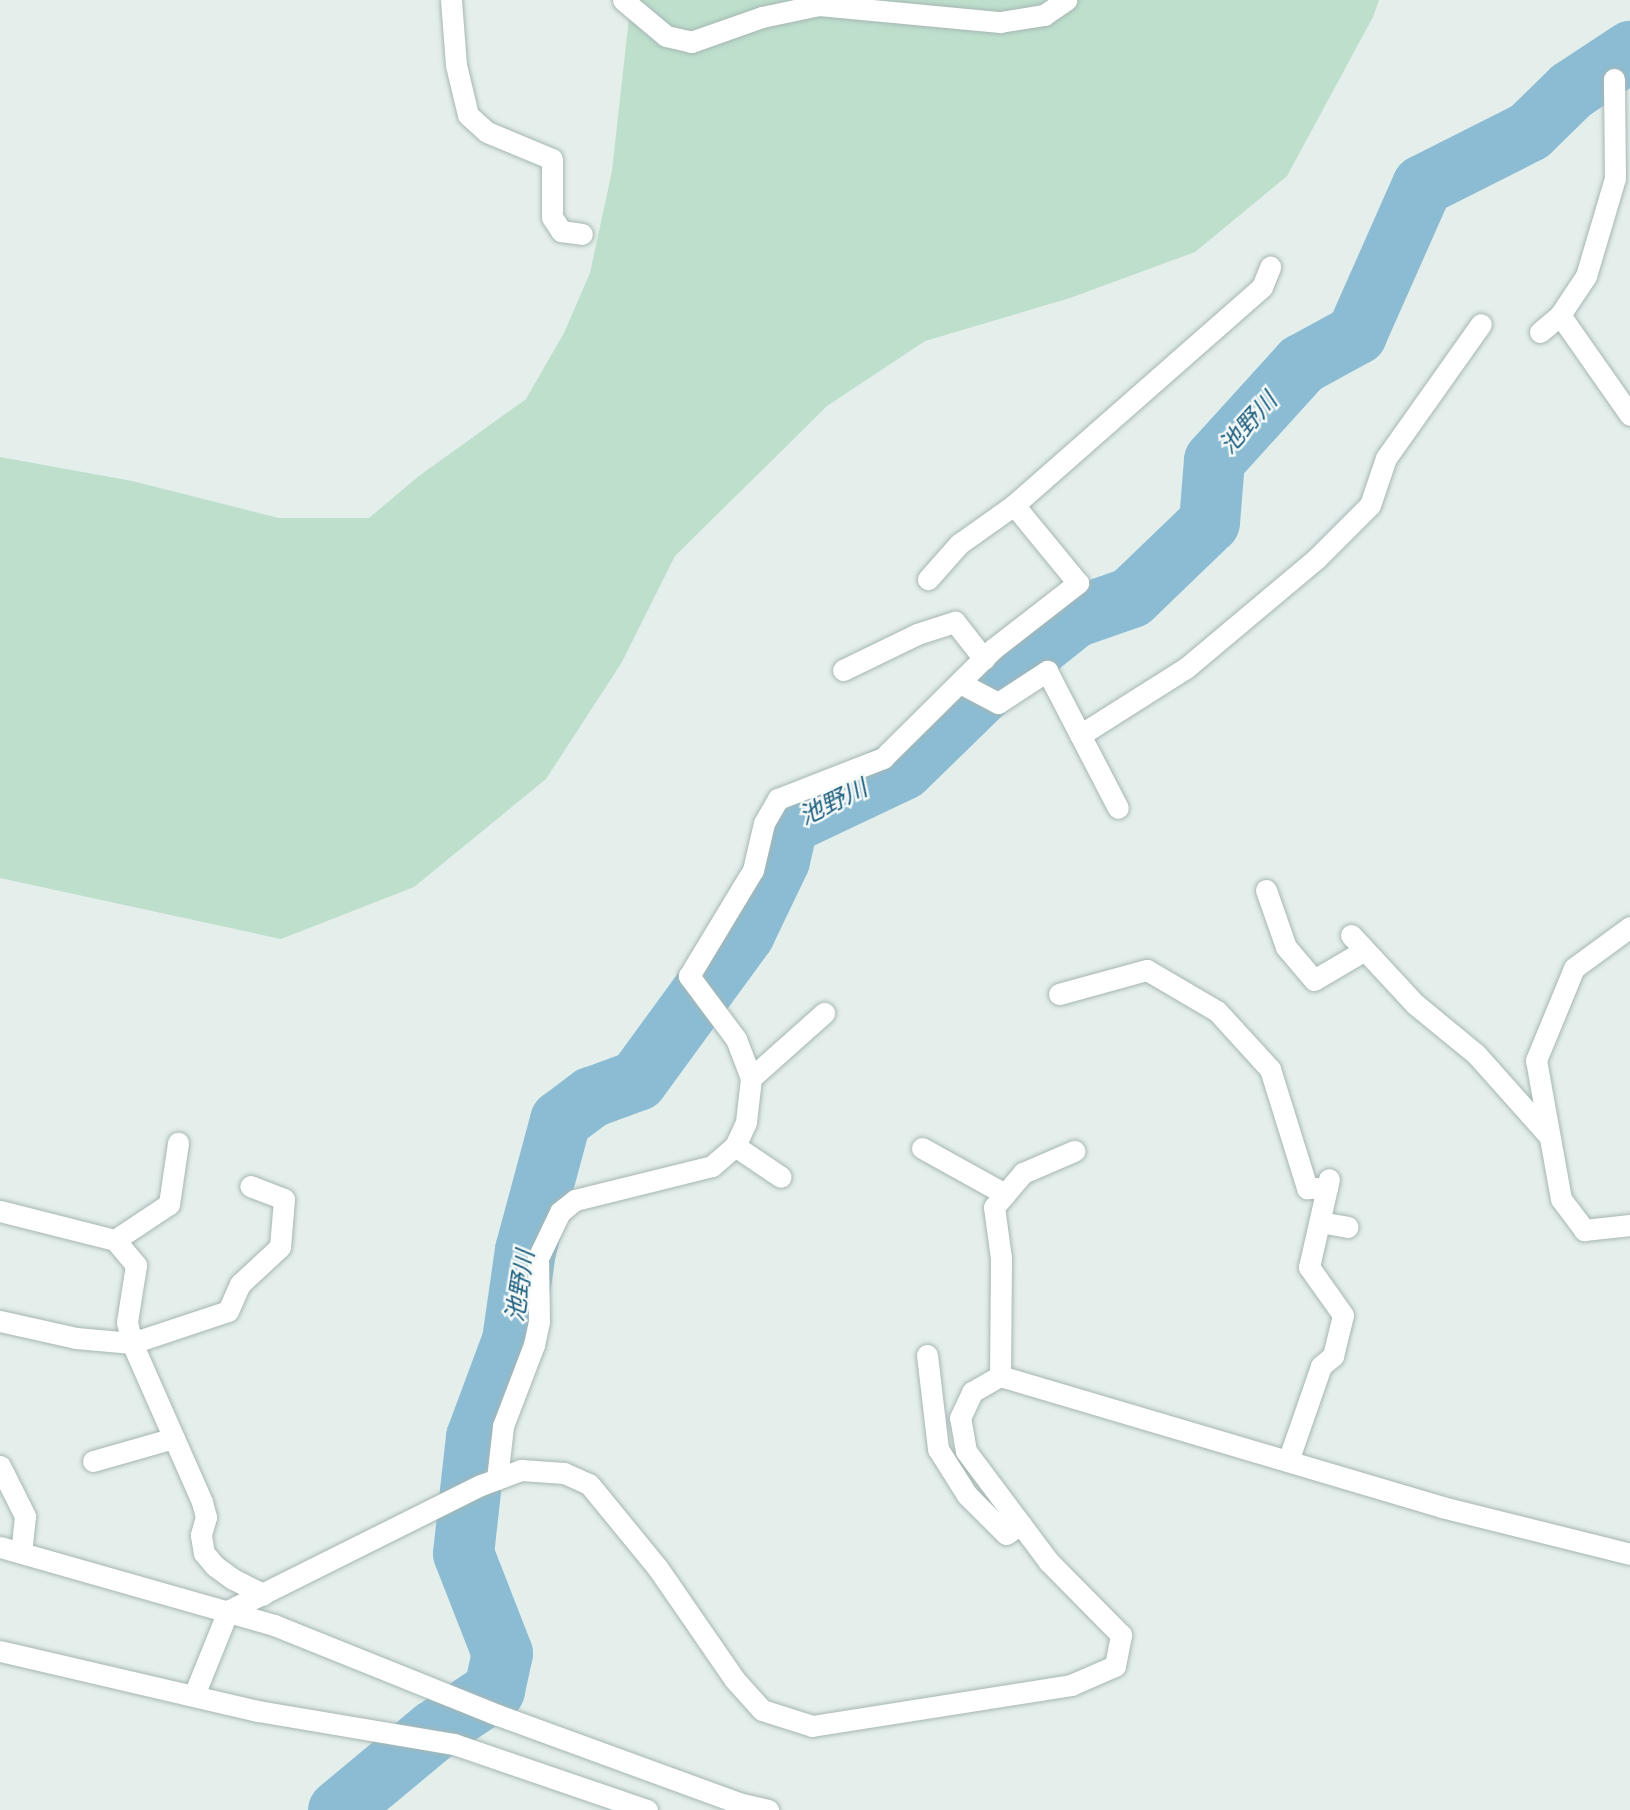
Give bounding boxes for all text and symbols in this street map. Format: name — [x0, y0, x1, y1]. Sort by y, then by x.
water label: 池野川 — [1213, 387, 1283, 459]
water label: 池野川 — [794, 773, 872, 831]
water label: 池野川 — [500, 1248, 540, 1324]

